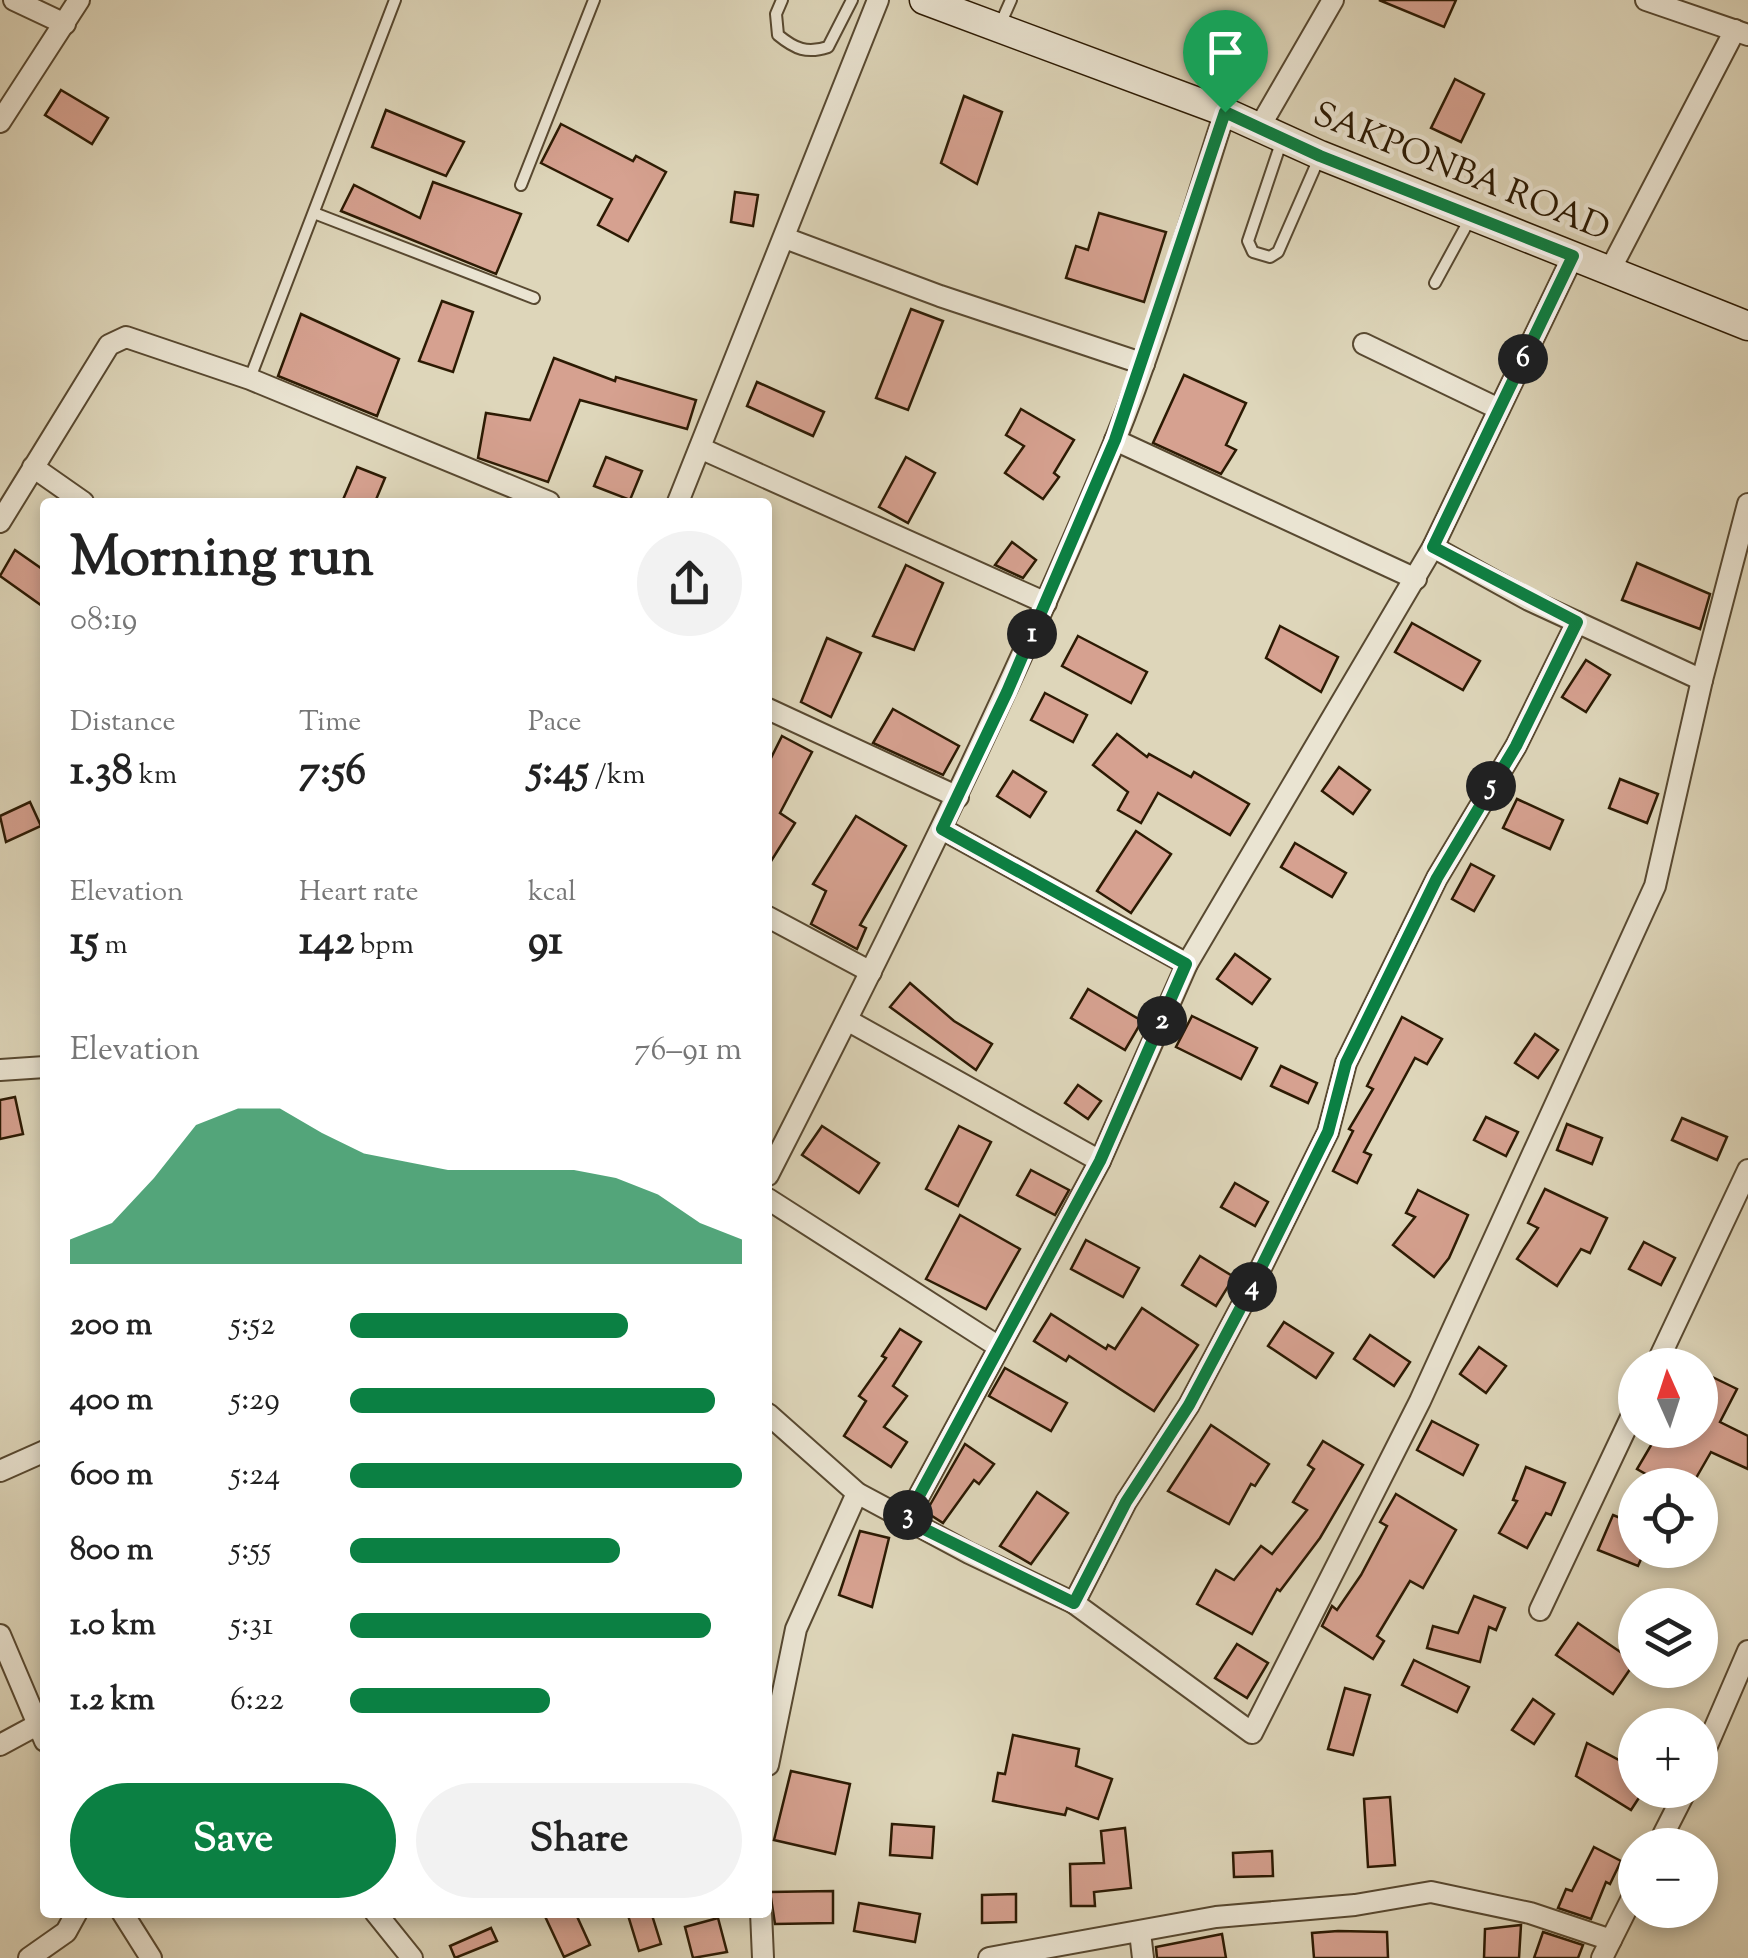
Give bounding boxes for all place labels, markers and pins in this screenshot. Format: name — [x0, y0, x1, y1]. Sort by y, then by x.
pin — [1183, 10, 1268, 113]
pin: 6 — [1498, 334, 1548, 384]
pin: 1 — [1007, 609, 1057, 659]
pin: 5 — [1466, 761, 1516, 811]
pin: 2 — [1137, 996, 1187, 1046]
pin: 4 — [1227, 1262, 1277, 1312]
pin: 3 — [883, 1490, 933, 1540]

